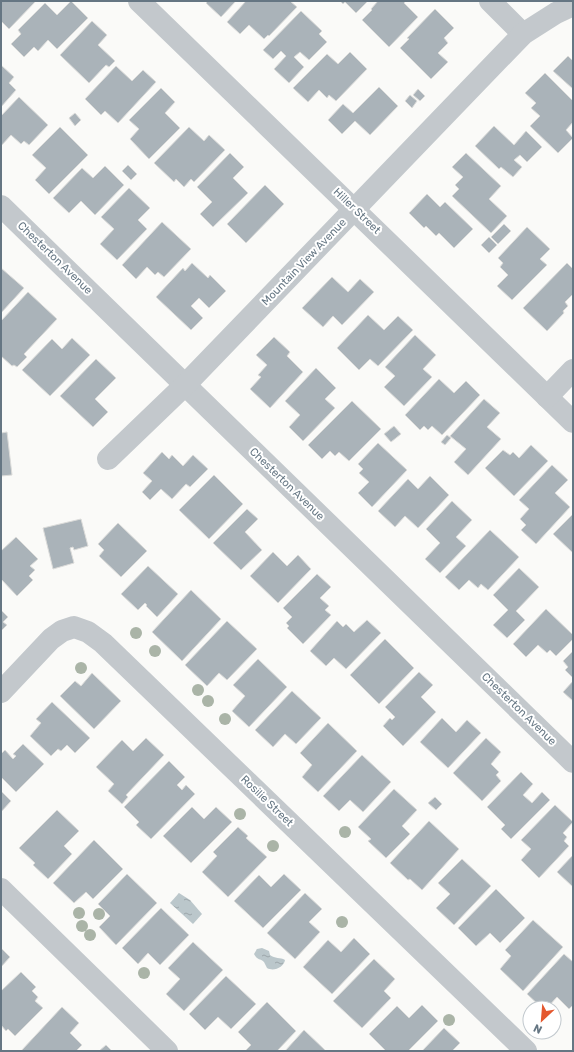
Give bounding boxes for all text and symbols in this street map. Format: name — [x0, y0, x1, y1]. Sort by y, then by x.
street label: Hiller Street — [331, 185, 384, 237]
street label: Mountain View Avenue — [259, 216, 349, 308]
street label: Chesterton Avenue — [15, 219, 95, 297]
street label: Chesterton Avenue — [247, 445, 327, 523]
street label: Chesterton Avenue — [479, 670, 559, 748]
street label: Rosilie Street — [238, 773, 296, 830]
north arrow — [522, 1000, 562, 1040]
text: N — [531, 1021, 544, 1036]

